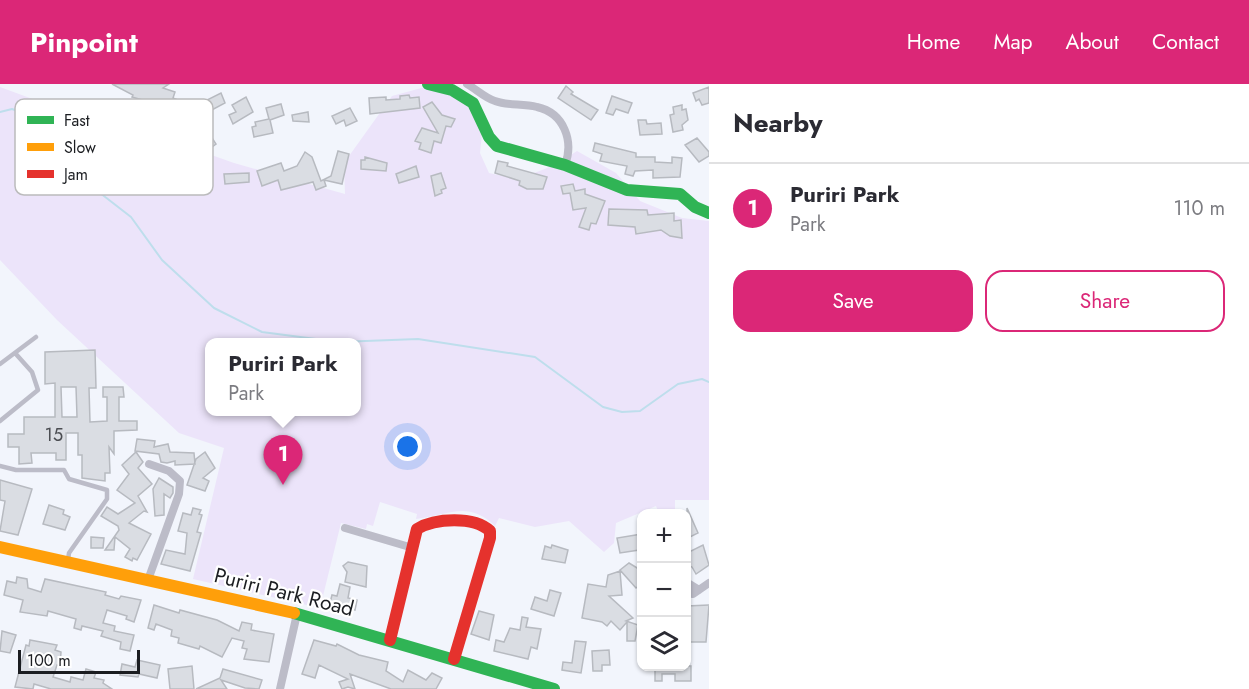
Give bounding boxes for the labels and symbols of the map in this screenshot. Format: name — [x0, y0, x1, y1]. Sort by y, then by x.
legend — [15, 99, 213, 195]
text: Fast — [64, 109, 90, 132]
text: Slow — [64, 136, 96, 159]
text: Jam — [62, 163, 88, 186]
house number: 15 — [45, 422, 63, 448]
your location — [393, 432, 422, 461]
pin: 1 — [264, 436, 302, 485]
street label: Puriri Park Road — [211, 560, 357, 624]
scale bar — [18, 647, 140, 674]

